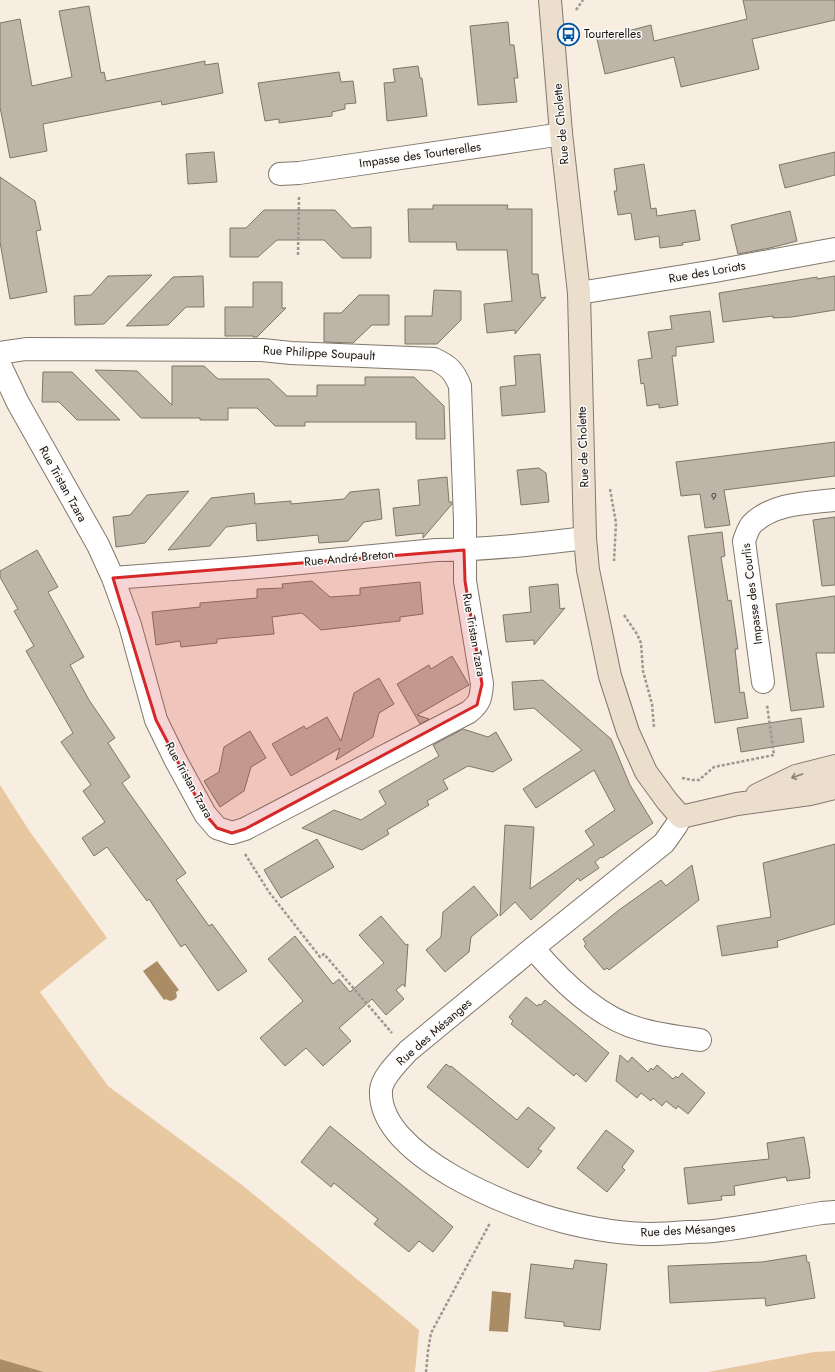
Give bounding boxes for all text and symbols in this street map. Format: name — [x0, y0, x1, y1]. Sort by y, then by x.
bus stop icon: Tourterelles — [556, 21, 582, 47]
place label: Tourterelles — [584, 25, 641, 43]
street label: Rue de Cholette — [548, 83, 574, 165]
street label: Impasse des Tourterelles — [358, 138, 482, 172]
street label: Rue des Loriots — [667, 256, 747, 288]
street label: Rue Philippe Soupault — [263, 341, 376, 365]
street label: Rue de Cholette — [573, 406, 593, 488]
street label: Rue Tristan Tzara — [35, 443, 91, 525]
house number: 9 — [711, 489, 717, 504]
street label: Impasse des Courlis — [737, 542, 767, 646]
street label: Rue André Breton — [303, 545, 395, 571]
street label: Rue Tristan Tzara — [458, 592, 490, 678]
street label: Rue Tristan Tzara — [161, 739, 217, 821]
one-way arrow — [792, 773, 804, 781]
street label: Rue des Mésanges — [392, 994, 476, 1070]
street label: Rue des Mésanges — [640, 1219, 736, 1241]

